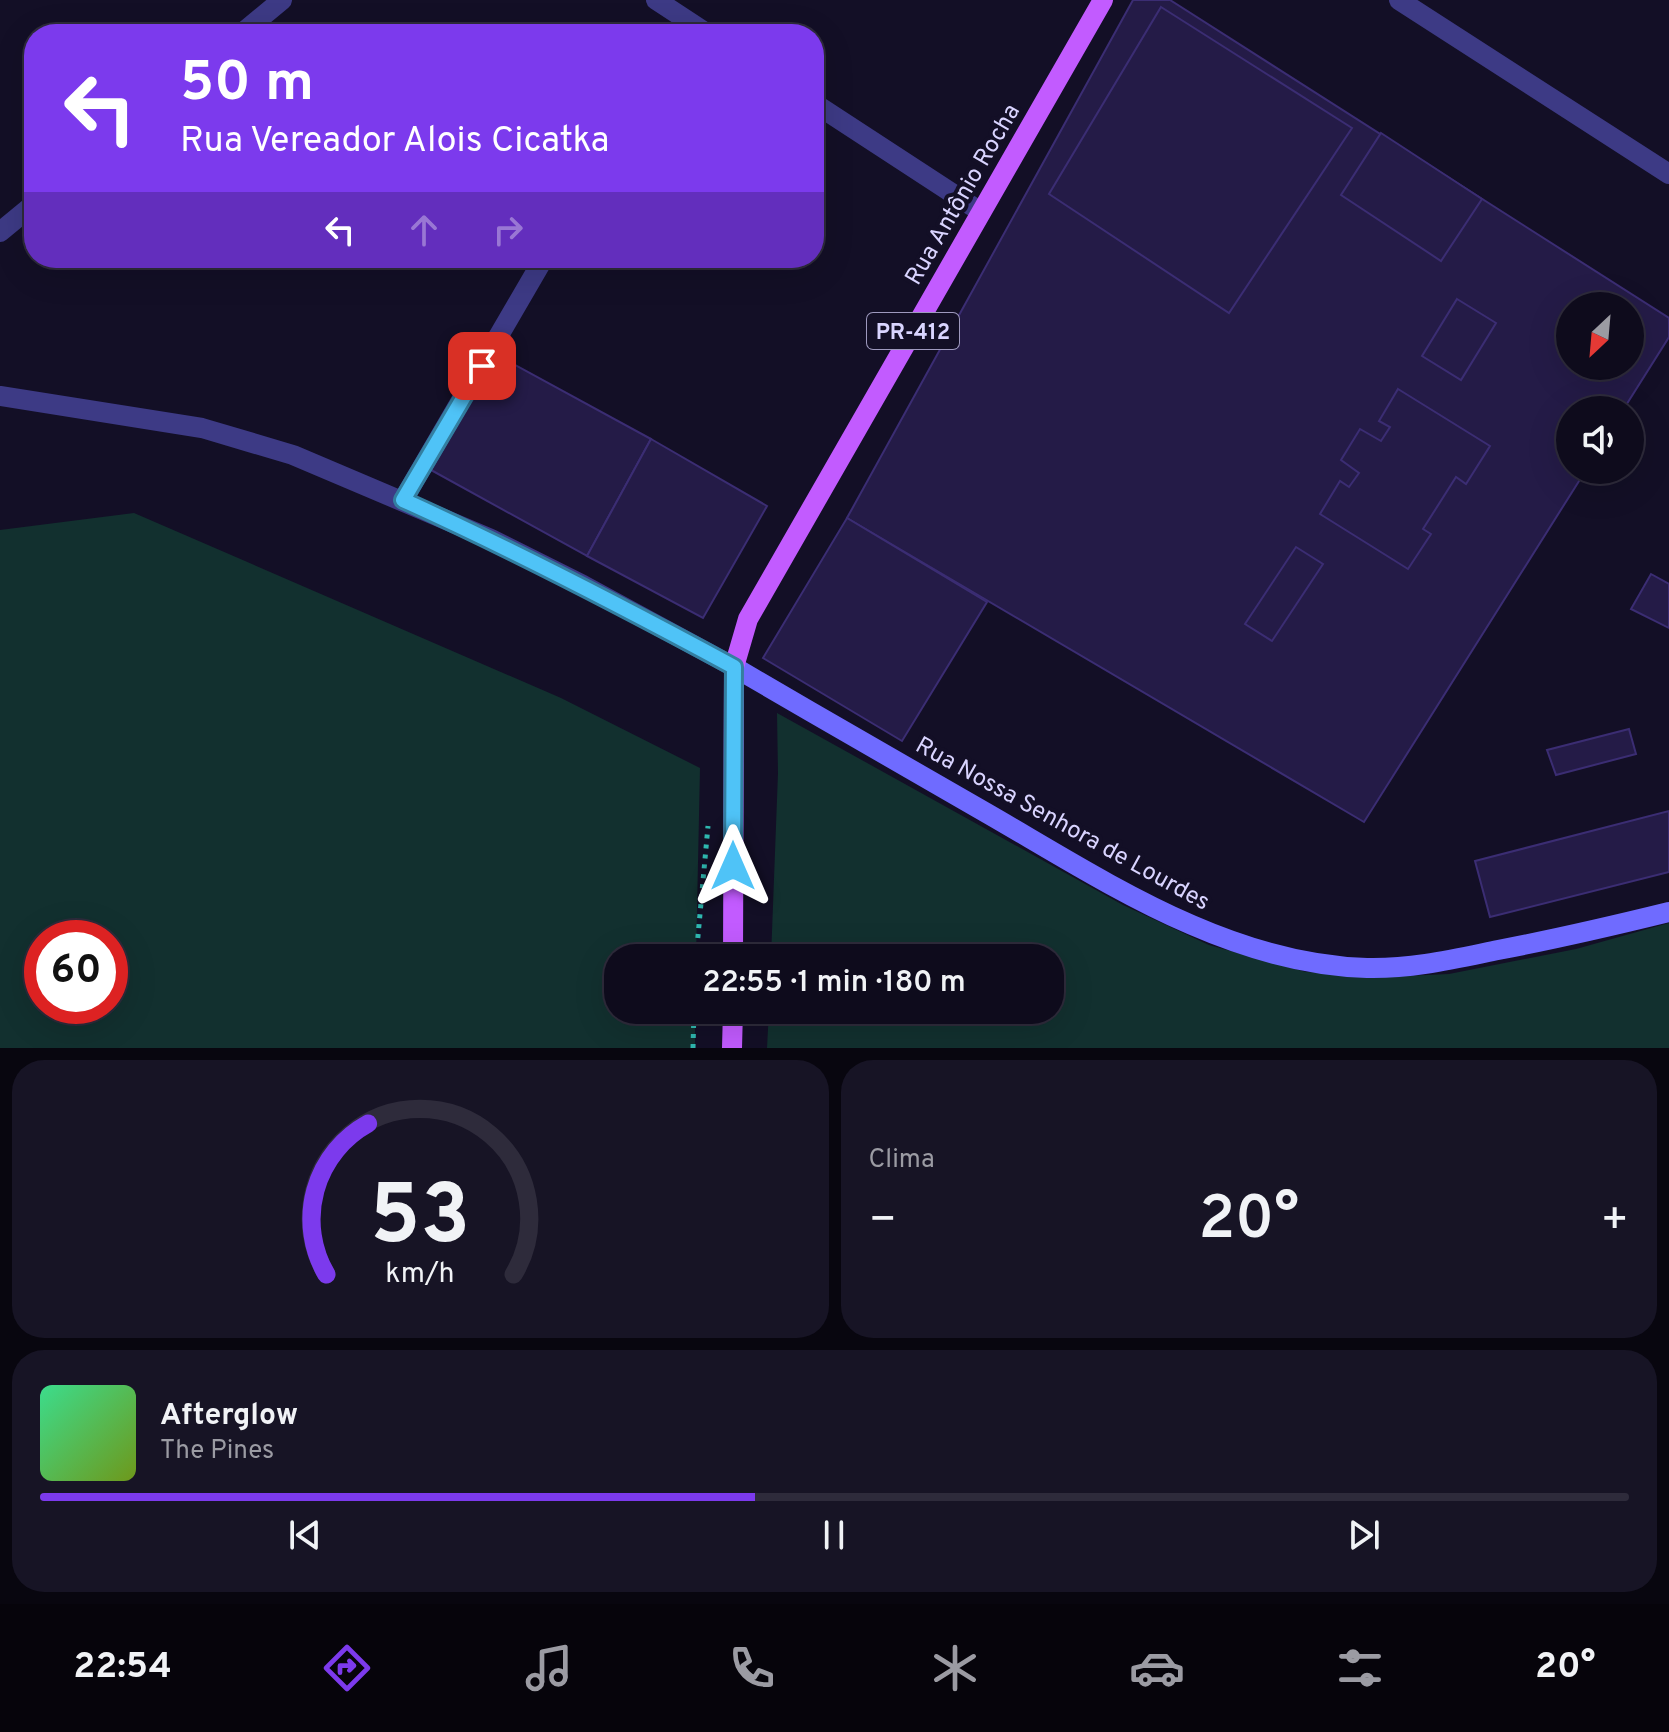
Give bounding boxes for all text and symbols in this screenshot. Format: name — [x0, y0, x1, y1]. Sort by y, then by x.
text: 50 m — [180, 50, 314, 120]
icon: left — [48, 56, 152, 160]
street label: Rua Antônio Rocha — [900, 99, 1028, 291]
text: Rua Vereador Alois Cicatka — [180, 119, 610, 165]
icon: left — [318, 208, 362, 252]
icon: ahead — [402, 208, 446, 252]
icon: right — [486, 208, 530, 252]
north arrow — [1556, 292, 1644, 380]
map controls — [1556, 292, 1644, 484]
road number: PR-412 — [867, 313, 959, 349]
pin — [448, 332, 516, 400]
icon: arrive — [460, 344, 504, 388]
button: sound — [1556, 396, 1644, 484]
street label: Rua Nossa Senhora de Lourdes — [910, 731, 1214, 918]
position arrow — [691, 824, 775, 908]
speed limit sign: 60 — [24, 920, 128, 1024]
text: 22:55 · 1 min · 180 m — [702, 965, 966, 1002]
text: Clima — [869, 1144, 935, 1177]
text: 53 — [370, 1168, 471, 1273]
text: 20° — [1198, 1184, 1299, 1260]
text: − — [869, 1194, 897, 1250]
text: + — [1601, 1194, 1629, 1250]
text: km/h — [386, 1257, 455, 1293]
text: Afterglow — [160, 1398, 298, 1435]
text: The Pines — [160, 1435, 274, 1468]
icon: previous — [283, 1513, 327, 1557]
icon: pause — [812, 1513, 856, 1557]
icon: next — [1342, 1513, 1386, 1557]
icon: directions — [319, 1640, 375, 1696]
icon: music — [521, 1640, 577, 1696]
icon: phone — [724, 1640, 780, 1696]
icon: climate — [927, 1640, 983, 1696]
icon: car — [1129, 1640, 1185, 1696]
icon: filters — [1332, 1640, 1388, 1696]
text: 22:54 — [73, 1645, 172, 1691]
text: 20° — [1535, 1645, 1596, 1691]

